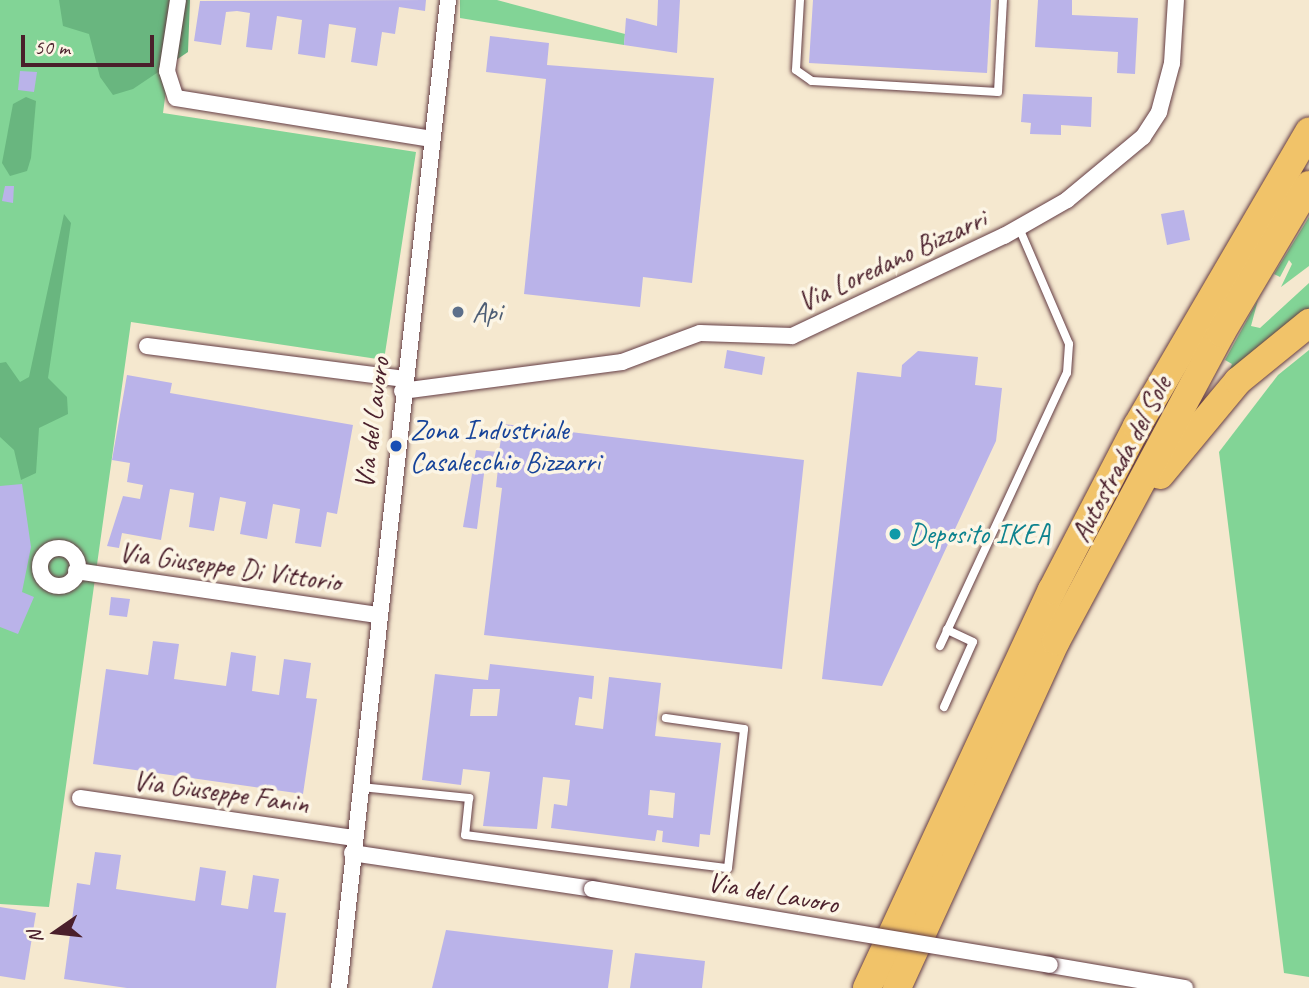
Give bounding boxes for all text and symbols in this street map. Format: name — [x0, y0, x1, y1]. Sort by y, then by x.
scale bar — [24, 21, 158, 65]
text: 50 m — [34, 34, 70, 60]
street label: Via Loredano Bizzarri — [792, 202, 992, 318]
place label: Api — [472, 295, 502, 329]
marker: Api — [450, 304, 466, 320]
street label: Via del Lavoro — [347, 356, 397, 490]
street label: Autostrada del Sole — [1063, 371, 1179, 547]
place label: Zona Industriale Casalecchio Bizzarri — [410, 413, 599, 479]
marker: Zona Industriale Casalecchio Bizzarri — [388, 438, 404, 454]
place label: Deposito IKEA — [909, 517, 1050, 551]
marker: Deposito IKEA — [887, 526, 903, 542]
street label: Via Giuseppe Di Vittorio — [117, 535, 343, 599]
street label: Via Giuseppe Fanin — [131, 763, 311, 821]
street label: Via del Lavoro — [705, 865, 841, 921]
north arrow — [21, 897, 91, 967]
text: N — [23, 928, 49, 946]

